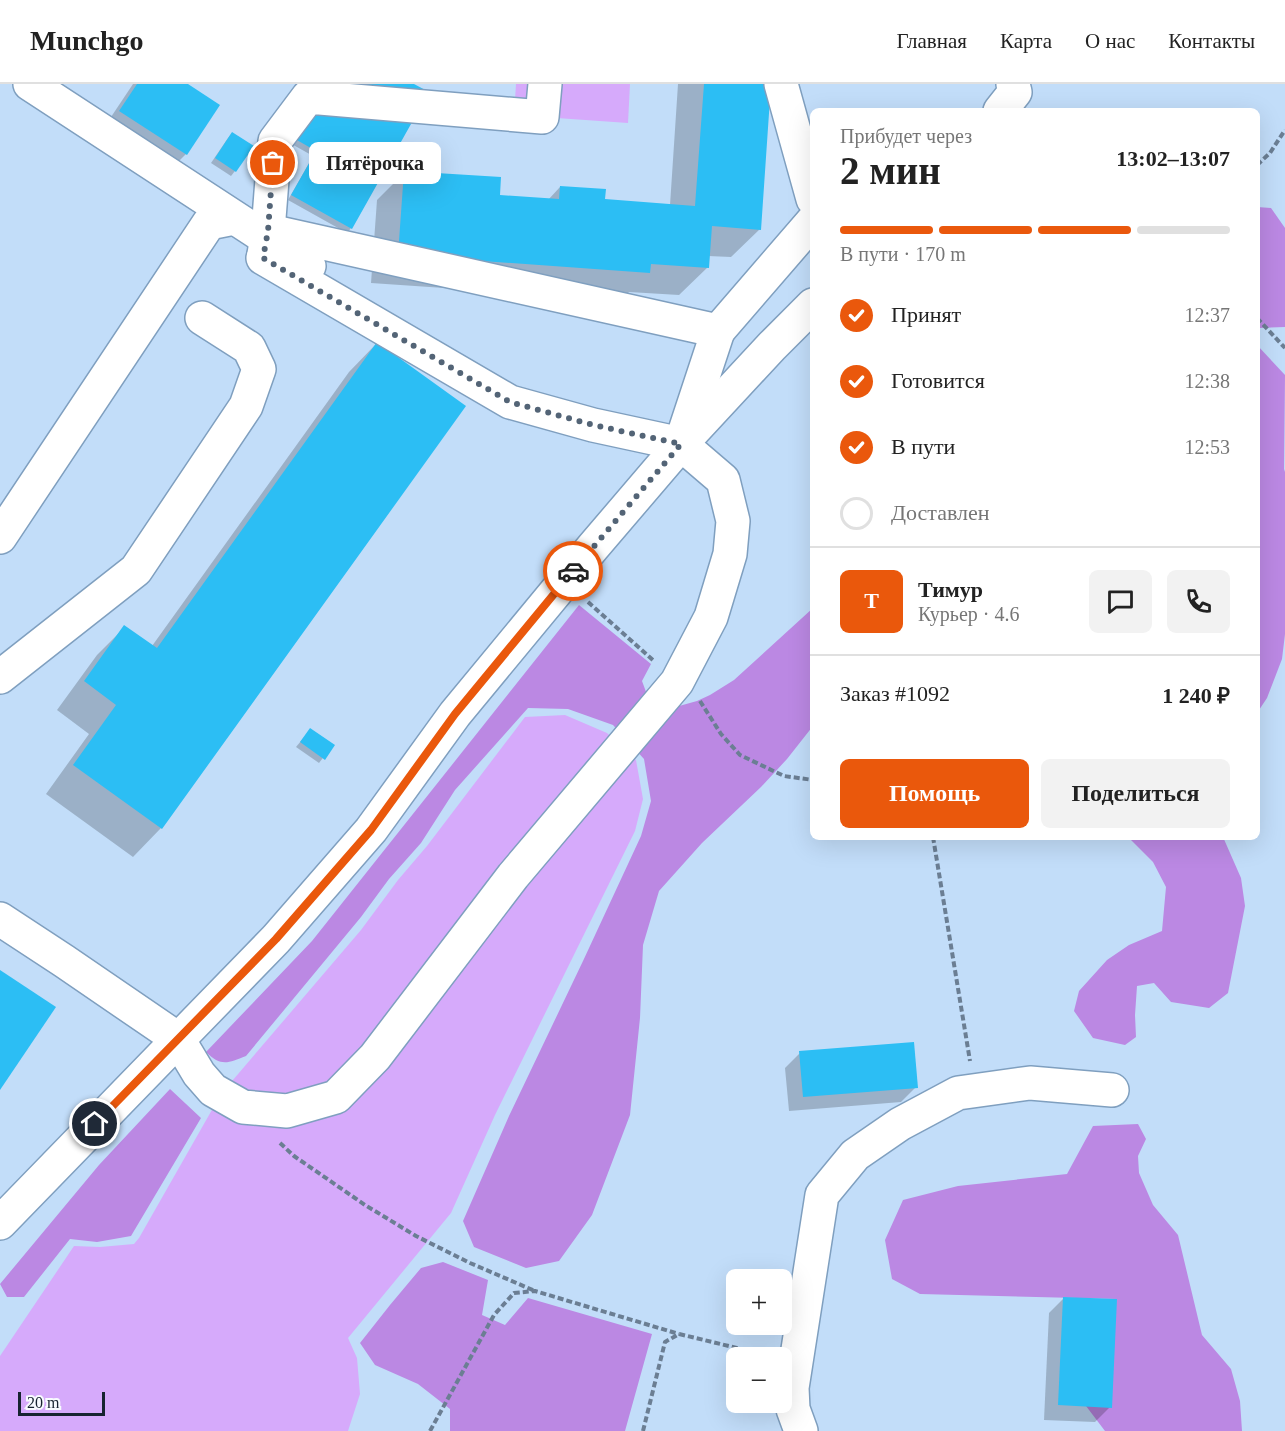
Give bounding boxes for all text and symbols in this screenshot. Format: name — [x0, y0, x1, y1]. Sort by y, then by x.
text: Munchgo — [30, 25, 144, 56]
text: Главная — [897, 29, 967, 53]
text: Карта — [1000, 29, 1052, 53]
text: О нас — [1085, 29, 1135, 53]
text: Контакты — [1168, 29, 1255, 53]
text: Прибудет через — [840, 125, 972, 147]
pin — [247, 137, 298, 188]
callout: Пятёрочка — [309, 142, 441, 184]
icon: bag — [256, 146, 289, 179]
text: 13:02–13:07 — [1116, 146, 1230, 171]
text: 2 мин — [840, 149, 941, 192]
text: Пятёрочка — [326, 152, 424, 174]
text: В пути · 170 m — [840, 243, 966, 265]
icon: check — [840, 299, 873, 332]
text: Принят — [891, 302, 961, 327]
text: 12:37 — [1184, 304, 1230, 326]
icon: check — [840, 365, 873, 398]
text: Готовится — [891, 368, 985, 393]
text: 12:38 — [1184, 370, 1230, 392]
icon: check — [840, 431, 873, 464]
text: В пути — [891, 434, 955, 459]
text: 12:53 — [1184, 436, 1230, 458]
text: Доставлен — [891, 500, 990, 525]
courier — [543, 541, 603, 601]
icon: car — [557, 555, 590, 588]
button: chat — [1089, 570, 1152, 633]
button: phone — [1167, 570, 1230, 633]
text: Тимур — [918, 577, 983, 602]
text: Т — [864, 588, 879, 613]
text: Курьер · 4.6 — [918, 603, 1020, 625]
text: Заказ #1092 — [840, 681, 950, 706]
text: 1 240 ₽ — [1162, 683, 1230, 708]
button: Помощь — [840, 759, 1029, 828]
button: Поделиться — [1041, 759, 1230, 828]
pin — [69, 1098, 120, 1149]
icon: home — [78, 1107, 111, 1140]
map controls — [726, 1269, 792, 1413]
button: + — [726, 1269, 792, 1335]
button: − — [726, 1347, 792, 1413]
scale bar — [18, 1389, 105, 1416]
text: 20 m — [27, 1394, 59, 1411]

